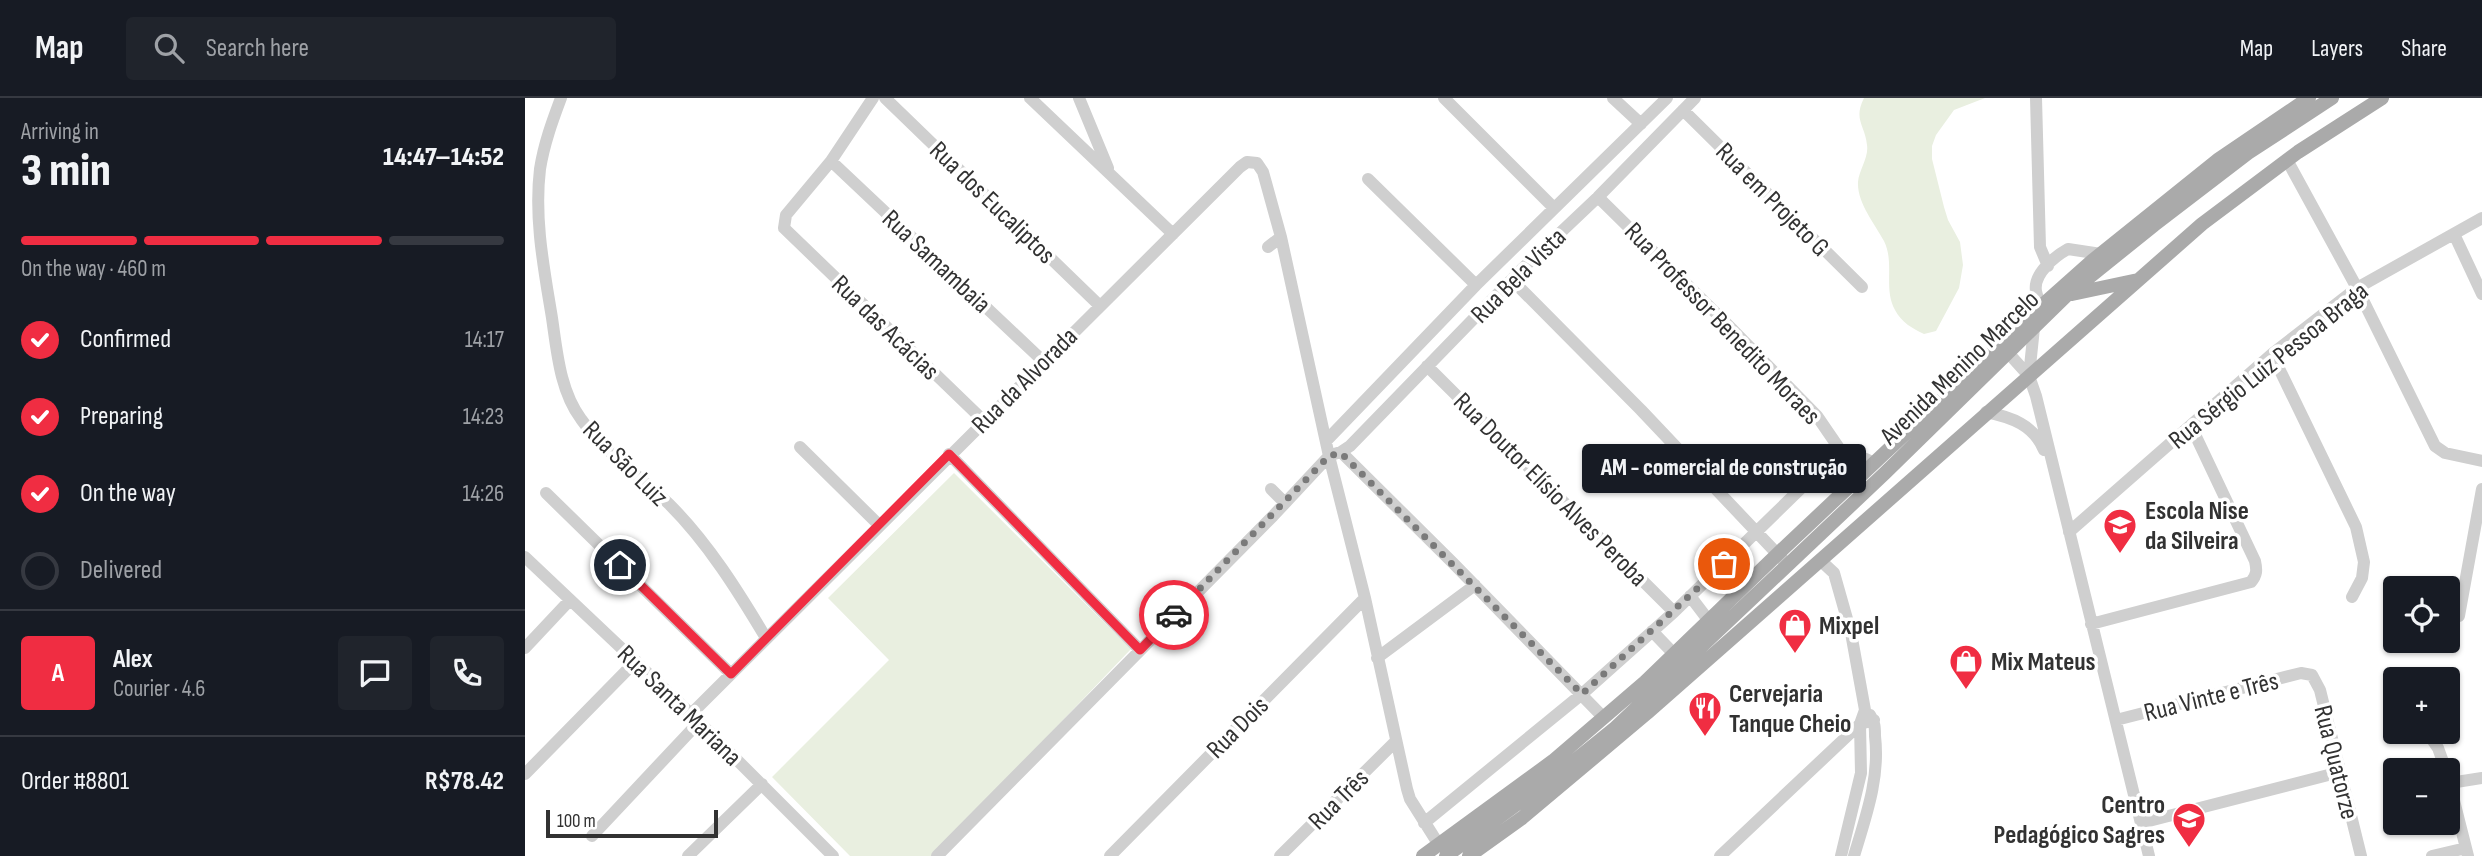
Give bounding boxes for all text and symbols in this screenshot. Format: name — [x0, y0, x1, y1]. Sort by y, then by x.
search box — [126, 17, 616, 80]
text: Map — [35, 28, 84, 68]
icon: search — [150, 29, 188, 67]
text: Search here — [206, 33, 309, 64]
text: Map — [2240, 34, 2273, 63]
text: Layers — [2311, 34, 2363, 63]
text: Share — [2401, 34, 2447, 63]
text: Arriving in — [21, 118, 99, 146]
street label: Rua dos Eucaliptos — [923, 135, 1061, 271]
street label: Rua em Projeto G — [1709, 137, 1835, 263]
text: 14:47–14:52 — [383, 142, 504, 173]
text: 3 min — [21, 144, 111, 199]
street label: Rua Samambaia — [875, 204, 997, 320]
street label: Rua Professor Benedito Moraes — [1617, 217, 1826, 432]
street label: Rua Bela Vista — [1465, 222, 1573, 330]
text: On the way · 460 m — [21, 255, 166, 283]
street label: Rua das Acácias — [825, 269, 945, 387]
street label: Rua Sérgio Luiz Pessoa Braga — [2163, 276, 2375, 456]
street label: Avenida Menino Marcelo — [1873, 284, 2046, 452]
icon: check — [21, 321, 59, 359]
street label: Rua da Alvorada — [966, 322, 1084, 440]
text: Confirmed — [80, 324, 171, 355]
text: 14:17 — [465, 326, 504, 354]
street label: Rua Doutor Elísio Alves Peroba — [1447, 387, 1653, 593]
icon: check — [21, 398, 59, 436]
text: Preparing — [80, 401, 163, 432]
text: 14:23 — [463, 403, 504, 431]
street label: Rua São Luiz — [576, 415, 674, 513]
callout: AM - comercial de construção — [1582, 445, 1866, 494]
text: AM - comercial de construção — [1601, 454, 1847, 482]
icon: check — [21, 475, 59, 513]
text: On the way — [80, 478, 176, 509]
text: 14:26 — [462, 480, 504, 508]
place label: Escola Nise da Silveira — [2145, 496, 2249, 557]
school or university icon: Escola Nise da Silveira — [2101, 506, 2139, 555]
pin — [1694, 534, 1754, 594]
pin — [590, 535, 650, 595]
icon: bag — [1705, 545, 1743, 583]
icon: home — [601, 546, 639, 584]
text: Delivered — [80, 555, 162, 586]
map controls — [2383, 576, 2460, 835]
button: locate — [2383, 576, 2460, 653]
courier — [1139, 580, 1209, 650]
icon: car — [1155, 596, 1193, 634]
shop icon: Mixpel — [1776, 606, 1814, 655]
place label: Mixpel — [1819, 611, 1879, 642]
button: chat — [338, 636, 412, 710]
button: phone — [430, 636, 504, 710]
street label: Rua Santa Mariana — [611, 639, 747, 773]
shop icon: Mix Mateus — [1947, 642, 1985, 691]
text: Alex — [113, 644, 153, 675]
place label: Mix Mateus — [1991, 647, 2096, 678]
text: A — [52, 658, 64, 689]
street label: Rua Vinte e Três — [2141, 666, 2282, 729]
button: + — [2383, 667, 2460, 744]
text: Courier · 4.6 — [113, 675, 205, 703]
place label: Cervejaria Tanque Cheio — [1729, 679, 1851, 740]
restaurant icon: Cervejaria Tanque Cheio — [1686, 689, 1724, 738]
street label: Rua Dois — [1201, 691, 1275, 765]
street label: Rua Quatorze — [2306, 702, 2365, 822]
button: − — [2383, 758, 2460, 835]
street label: Rua Três — [1302, 763, 1376, 837]
text: Order #8801 — [21, 766, 129, 797]
text: R$78.42 — [425, 766, 504, 797]
place label: Centro Pedagógico Sagres — [1993, 790, 2165, 851]
school or university icon: Centro Pedagógico Sagres — [2170, 800, 2208, 849]
scale bar — [546, 807, 717, 839]
text: 100 m — [557, 810, 596, 833]

